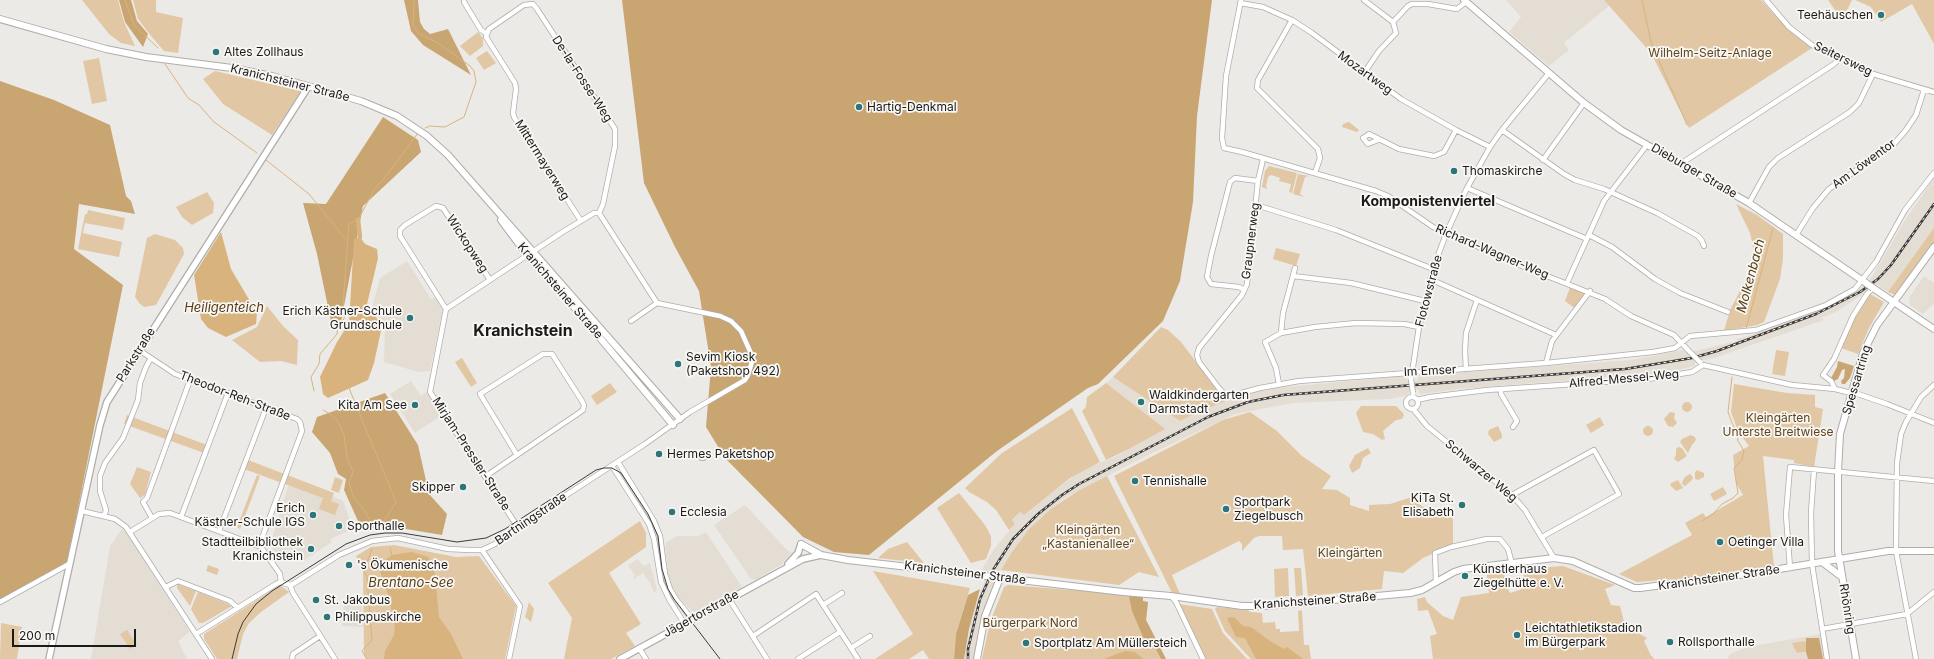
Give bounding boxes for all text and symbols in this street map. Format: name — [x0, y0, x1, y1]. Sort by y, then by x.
place label: Teehäuschen — [1797, 8, 1873, 22]
marker: Teehäuschen — [1876, 10, 1886, 20]
street label: De-la-Fosse-Weg — [549, 33, 615, 125]
street label: Seitersweg — [1811, 39, 1875, 79]
place label: Altes Zollhaus — [224, 45, 304, 59]
park label: Wilhelm-Seitz-Anlage — [1648, 46, 1772, 60]
marker: Altes Zollhaus — [211, 47, 221, 57]
street label: Mozartweg — [1335, 48, 1395, 98]
street label: Kranichsteiner Straße — [229, 61, 351, 105]
place label: Hartig-Denkmal — [867, 100, 957, 114]
marker: Hartig-Denkmal — [854, 102, 864, 112]
street label: Mittermayerweg — [512, 117, 572, 203]
street label: Am Löwentor — [1829, 136, 1899, 192]
street label: Dieburger Straße — [1648, 141, 1740, 201]
place label: Thomaskirche — [1462, 164, 1542, 178]
marker: Thomaskirche — [1449, 166, 1459, 176]
district label: Komponistenviertel — [1361, 194, 1495, 210]
street label: Graupnerweg — [1239, 202, 1263, 280]
street label: Wickopweg — [443, 212, 491, 276]
street label: Richard-Wagner-Weg — [1433, 222, 1551, 282]
water label: Molkenbach — [1734, 237, 1768, 315]
street label: Kranichsteiner Straße — [514, 240, 606, 342]
street label: Flotowstraße — [1413, 254, 1445, 328]
water label: Heiligenteich — [184, 300, 264, 316]
place label: Erich Kästner-Schule Grundschule — [282, 304, 402, 332]
marker: Erich Kästner-Schule Grundschule — [405, 313, 415, 323]
district label: Kranichstein — [473, 321, 573, 341]
street label: Parkstraße — [114, 325, 158, 385]
street label: Spessartring — [1840, 343, 1874, 417]
place label: Sevim Kiosk (Paketshop 492) — [686, 350, 780, 378]
marker: Sevim Kiosk (Paketshop 492) — [673, 359, 683, 369]
street label: Im Emser — [1403, 362, 1457, 380]
street label: Alfred-Messel-Weg — [1568, 367, 1680, 391]
street label: Theodor-Reh-Straße — [178, 368, 292, 424]
place label: Waldkindergarten Darmstadt — [1149, 388, 1249, 416]
street label: Mirjam-Pressler-Straße — [429, 395, 513, 513]
marker: Waldkindergarten Darmstadt — [1136, 397, 1146, 407]
place label: Kita Am See — [338, 398, 407, 412]
marker: Kita Am See — [410, 400, 420, 410]
park label: Kleingärten Unterste Breitwiese — [1722, 411, 1834, 439]
street label: Schwarzer Weg — [1442, 437, 1520, 505]
place label: Hermes Paketshop — [667, 447, 774, 461]
marker: Hermes Paketshop — [654, 449, 664, 459]
place label: Tennishalle — [1143, 474, 1207, 488]
marker: Tennishalle — [1130, 476, 1140, 486]
place label: Skipper — [412, 480, 455, 494]
marker: Skipper — [458, 482, 468, 492]
street label: Bartningstraße — [492, 490, 570, 548]
place label: KiTa St. Elisabeth — [1403, 491, 1454, 519]
place label: Sportpark Ziegelbusch — [1234, 495, 1303, 523]
marker: KiTa St. Elisabeth — [1457, 500, 1467, 510]
place label: Erich Kästner-Schule IGS — [194, 501, 305, 529]
marker: Sportpark Ziegelbusch — [1221, 504, 1231, 514]
place label: Ecclesia — [680, 505, 727, 519]
marker: Ecclesia — [667, 507, 677, 517]
marker: Erich Kästner-Schule IGS — [308, 510, 318, 520]
place label: Sporthalle — [347, 519, 405, 533]
marker: Sporthalle — [334, 521, 344, 531]
park label: Kleingärten „Kastanienallee“ — [1042, 523, 1134, 551]
place label: Stadtteilbibliothek Kranichstein — [202, 535, 303, 563]
place label: Oetinger Villa — [1728, 535, 1804, 549]
marker: Oetinger Villa — [1715, 537, 1725, 547]
marker: Stadtteilbibliothek Kranichstein — [306, 544, 316, 554]
park label: Kleingärten — [1318, 546, 1382, 560]
place label: 's Ökumenische — [357, 558, 448, 572]
street label: Kranichsteiner Straße — [903, 558, 1027, 588]
marker: 's Ökumenische — [344, 560, 354, 570]
place label: Künstlerhaus Ziegelhütte e. V. — [1473, 562, 1564, 590]
street label: Kranichsteiner Straße — [1657, 562, 1781, 594]
marker: Künstlerhaus Ziegelhütte e. V. — [1460, 571, 1470, 581]
water label: Brentano-See — [368, 575, 454, 591]
street label: Rhönring — [1836, 583, 1858, 635]
street label: Jägertorstraße — [661, 587, 741, 641]
street label: Kranichsteiner Straße — [1253, 590, 1377, 612]
place label: St. Jakobus — [324, 593, 390, 607]
marker: St. Jakobus — [311, 595, 321, 605]
place label: Philippuskirche — [335, 610, 421, 624]
marker: Philippuskirche — [322, 612, 332, 622]
park label: Bürgerpark Nord — [982, 616, 1078, 630]
scale bar — [14, 621, 138, 647]
place label: Leichtathletikstadion im Bürgerpark — [1525, 621, 1642, 649]
text: 200 m — [19, 628, 55, 643]
marker: Leichtathletikstadion im Bürgerpark — [1512, 630, 1522, 640]
place label: Rollsporthalle — [1678, 635, 1755, 649]
place label: Sportplatz Am Müllersteich — [1034, 636, 1187, 650]
marker: Rollsporthalle — [1665, 637, 1675, 647]
marker: Sportplatz Am Müllersteich — [1021, 638, 1031, 648]

